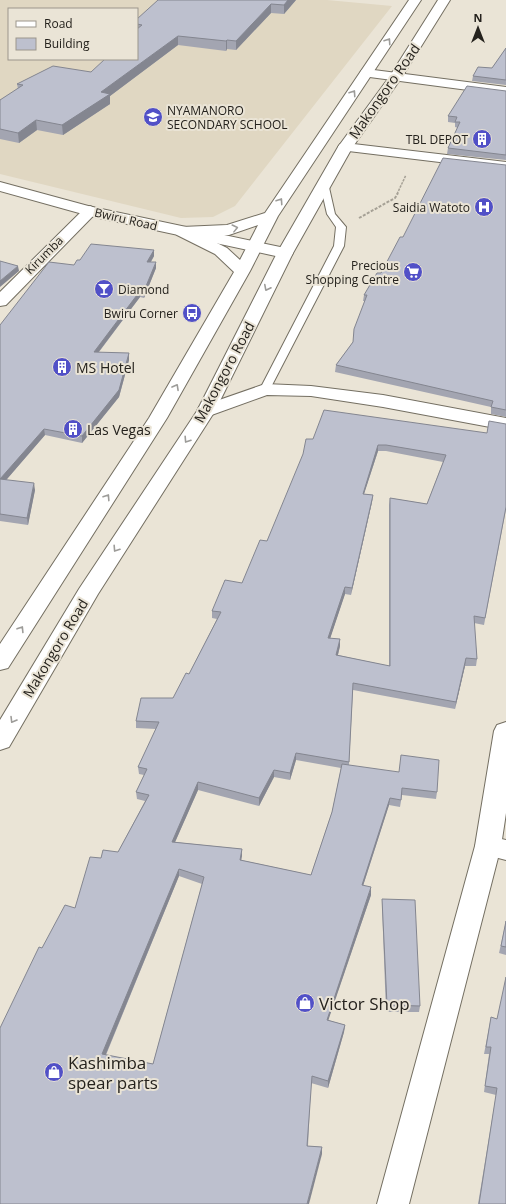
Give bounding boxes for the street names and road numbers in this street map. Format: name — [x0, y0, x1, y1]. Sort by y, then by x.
street label: Makongoro Road — [344, 40, 424, 142]
street label: Bwiru Road — [93, 204, 159, 234]
street label: Kirumba — [21, 232, 67, 278]
street label: Makongoro Road — [189, 318, 259, 426]
street label: Makongoro Road — [18, 595, 92, 701]

